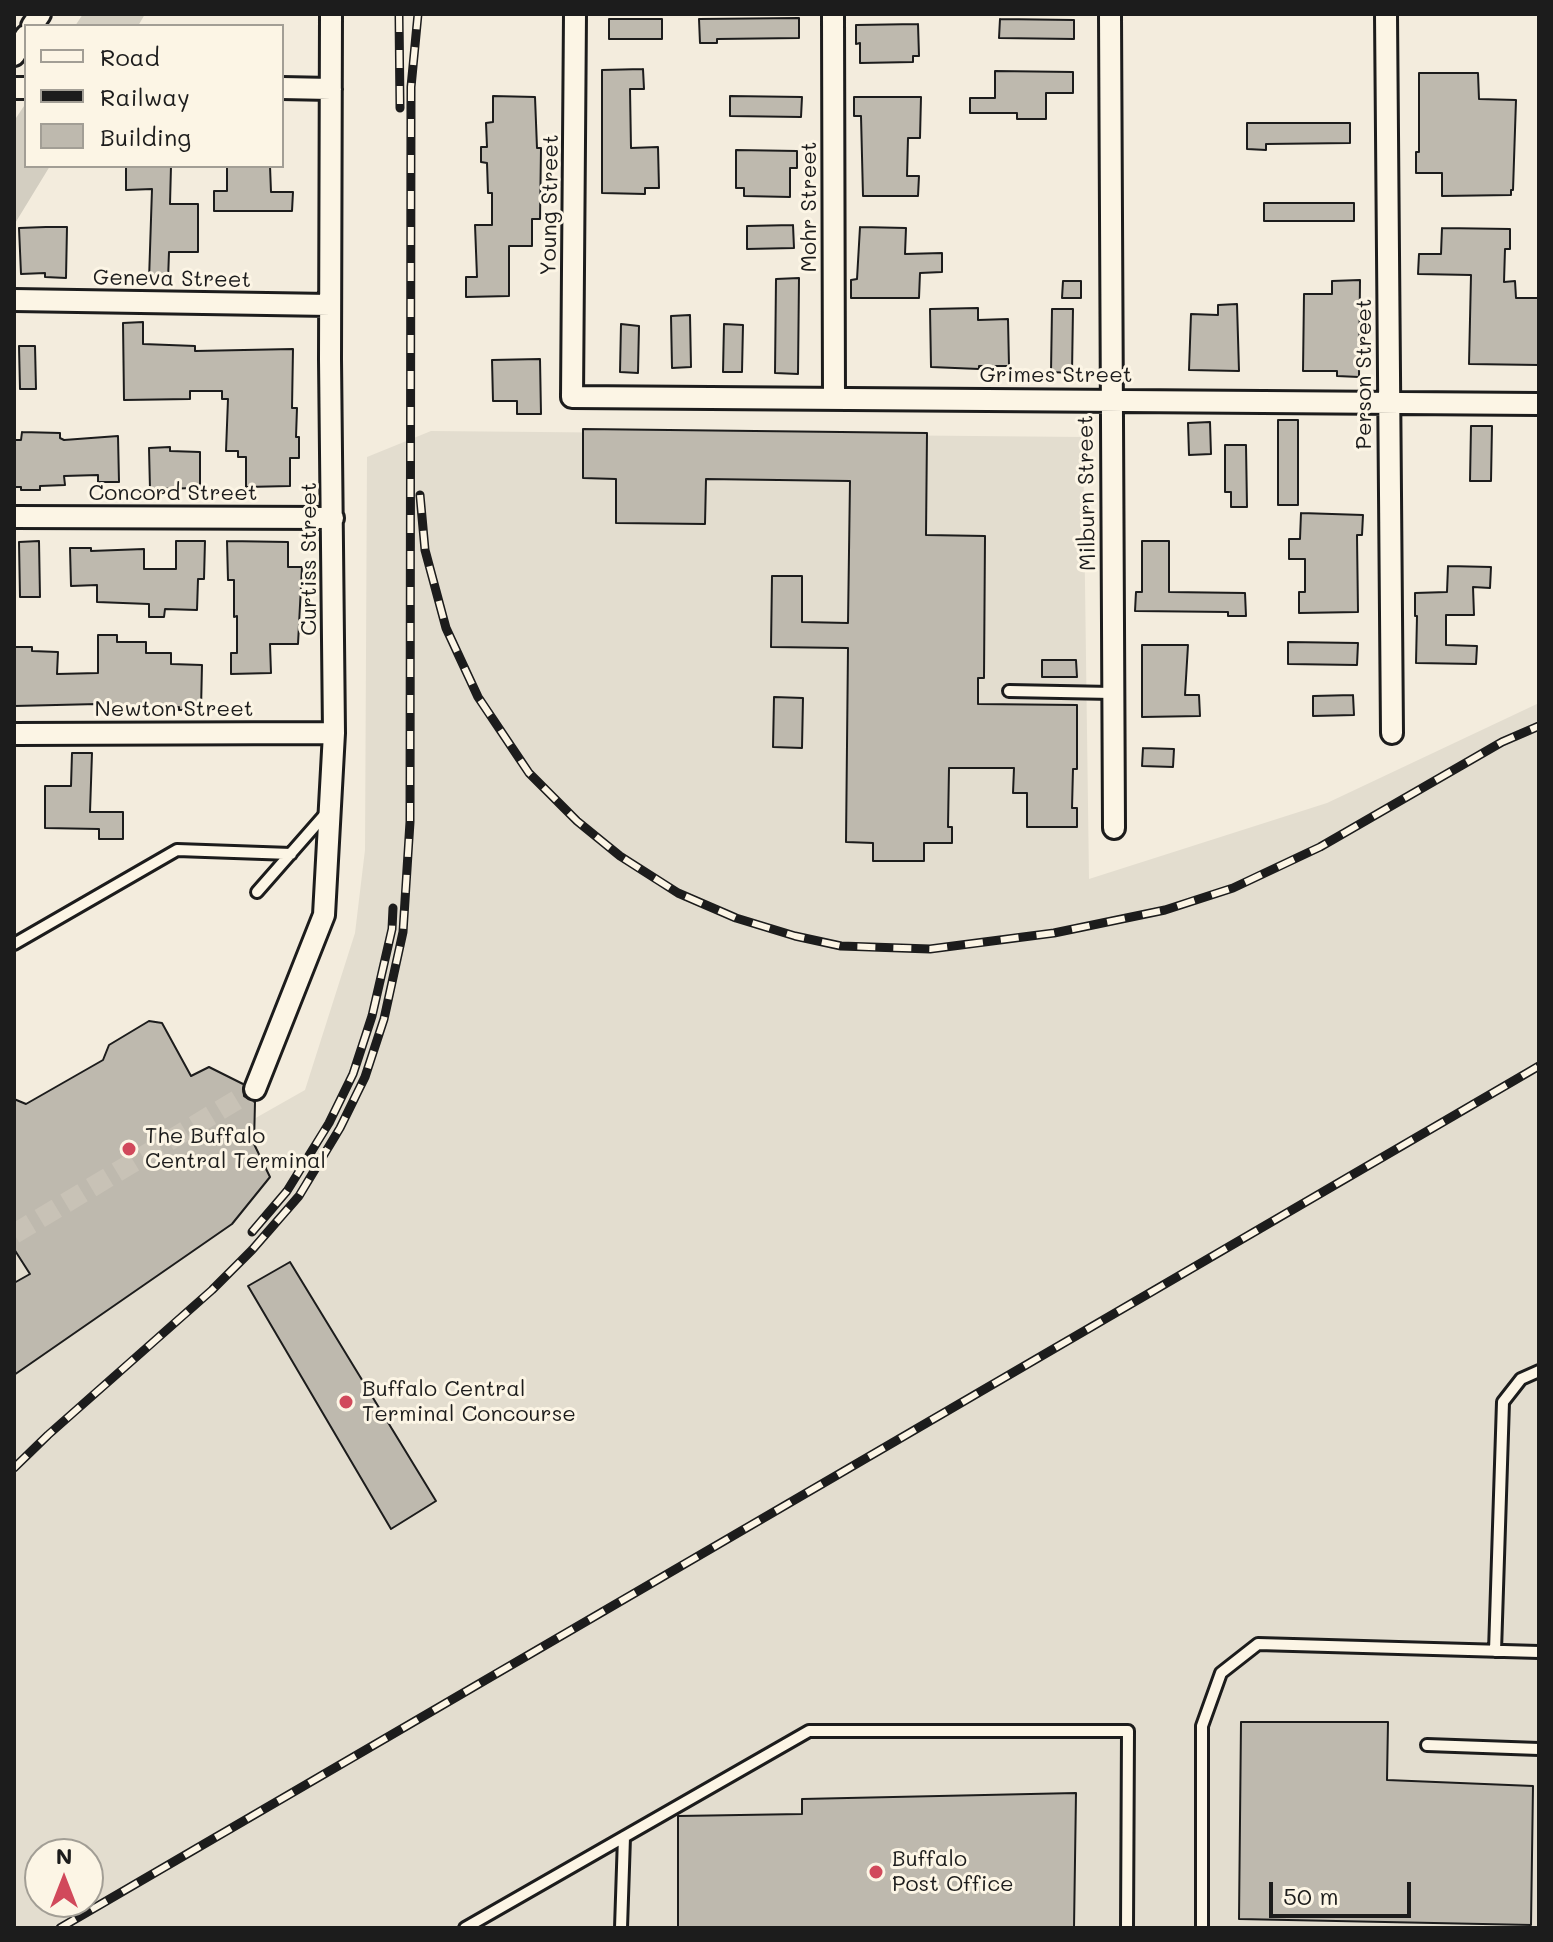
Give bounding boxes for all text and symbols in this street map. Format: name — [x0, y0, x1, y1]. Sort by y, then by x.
legend — [24, 24, 284, 168]
text: Road — [100, 41, 160, 72]
text: Railway — [100, 81, 190, 112]
text: Building — [100, 121, 191, 152]
street label: Young Street — [536, 134, 564, 276]
street label: Mohr Street — [796, 141, 822, 273]
street label: Geneva Street — [93, 264, 251, 294]
street label: Person Street — [1351, 298, 1377, 450]
street label: Grimes Street — [980, 362, 1132, 388]
street label: Milburn Street — [1072, 415, 1102, 571]
street label: Concord Street — [89, 480, 257, 506]
street label: Curtiss Street — [296, 482, 322, 636]
street label: Newton Street — [95, 696, 253, 722]
place label: The Buffalo Central Terminal — [145, 1123, 326, 1174]
marker: The Buffalo Central Terminal — [120, 1140, 138, 1158]
place label: Buffalo Central Terminal Concourse — [362, 1376, 576, 1428]
marker: Buffalo Central Terminal Concourse — [337, 1393, 355, 1411]
north arrow — [24, 1838, 104, 1918]
text: N — [56, 1841, 72, 1870]
place label: Buffalo Post Office — [892, 1846, 1014, 1898]
marker: Buffalo Post Office — [867, 1863, 885, 1881]
scale bar — [1273, 1866, 1415, 1916]
text: 50 m — [1283, 1880, 1339, 1911]

